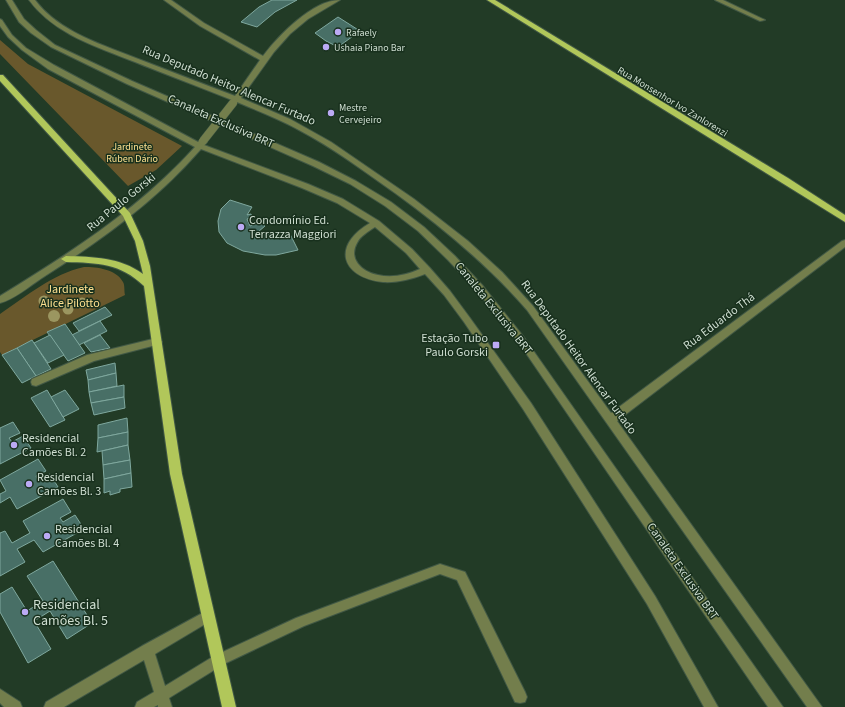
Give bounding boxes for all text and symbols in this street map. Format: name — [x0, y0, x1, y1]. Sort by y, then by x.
place label: Rafaely — [346, 26, 377, 40]
marker: Rafaely — [333, 27, 343, 37]
street label: Rua Deputado Heitor Alencar Furtado — [139, 41, 318, 130]
place label: Ushaia Piano Bar — [334, 41, 406, 55]
marker: Ushaia Piano Bar — [321, 42, 331, 52]
street label: Rua Monsenhor Ivo Zanlorenzi — [615, 63, 730, 140]
street label: Canaleta Exclusiva BRT — [165, 90, 277, 153]
place label: Mestre Cervejeiro — [339, 101, 382, 127]
marker: Mestre Cervejeiro — [326, 108, 336, 118]
park label: Jardinete Rúben Dário — [106, 140, 158, 166]
street label: Rua Paulo Gorski — [83, 169, 160, 236]
place label: Condomínio Ed. Terrazza Maggiori — [249, 212, 337, 243]
marker: Condomínio Ed. Terrazza Maggiori — [236, 222, 246, 232]
street label: Canaleta Exclusiva BRT — [451, 258, 537, 359]
street label: Rua Deputado Heitor Alencar Furtado — [517, 277, 640, 438]
park label: Jardinete Alice Pilotto — [40, 281, 100, 312]
street label: Rua Eduardo Thá — [680, 289, 759, 354]
place label: Estação Tubo Paulo Gorski — [421, 330, 488, 361]
marker: Estação Tubo Paulo Gorski — [491, 340, 501, 350]
place label: Residencial Camões Bl. 2 — [22, 430, 86, 461]
marker: Residencial Camões Bl. 2 — [9, 440, 19, 450]
place label: Residencial Camões Bl. 3 — [37, 469, 101, 500]
marker: Residencial Camões Bl. 3 — [24, 479, 34, 489]
street label: Canaleta Exclusiva BRT — [643, 519, 723, 624]
place label: Residencial Camões Bl. 4 — [55, 521, 119, 552]
marker: Residencial Camões Bl. 4 — [42, 531, 52, 541]
place label: Residencial Camões Bl. 5 — [33, 595, 108, 631]
marker: Residencial Camões Bl. 5 — [20, 607, 30, 617]

